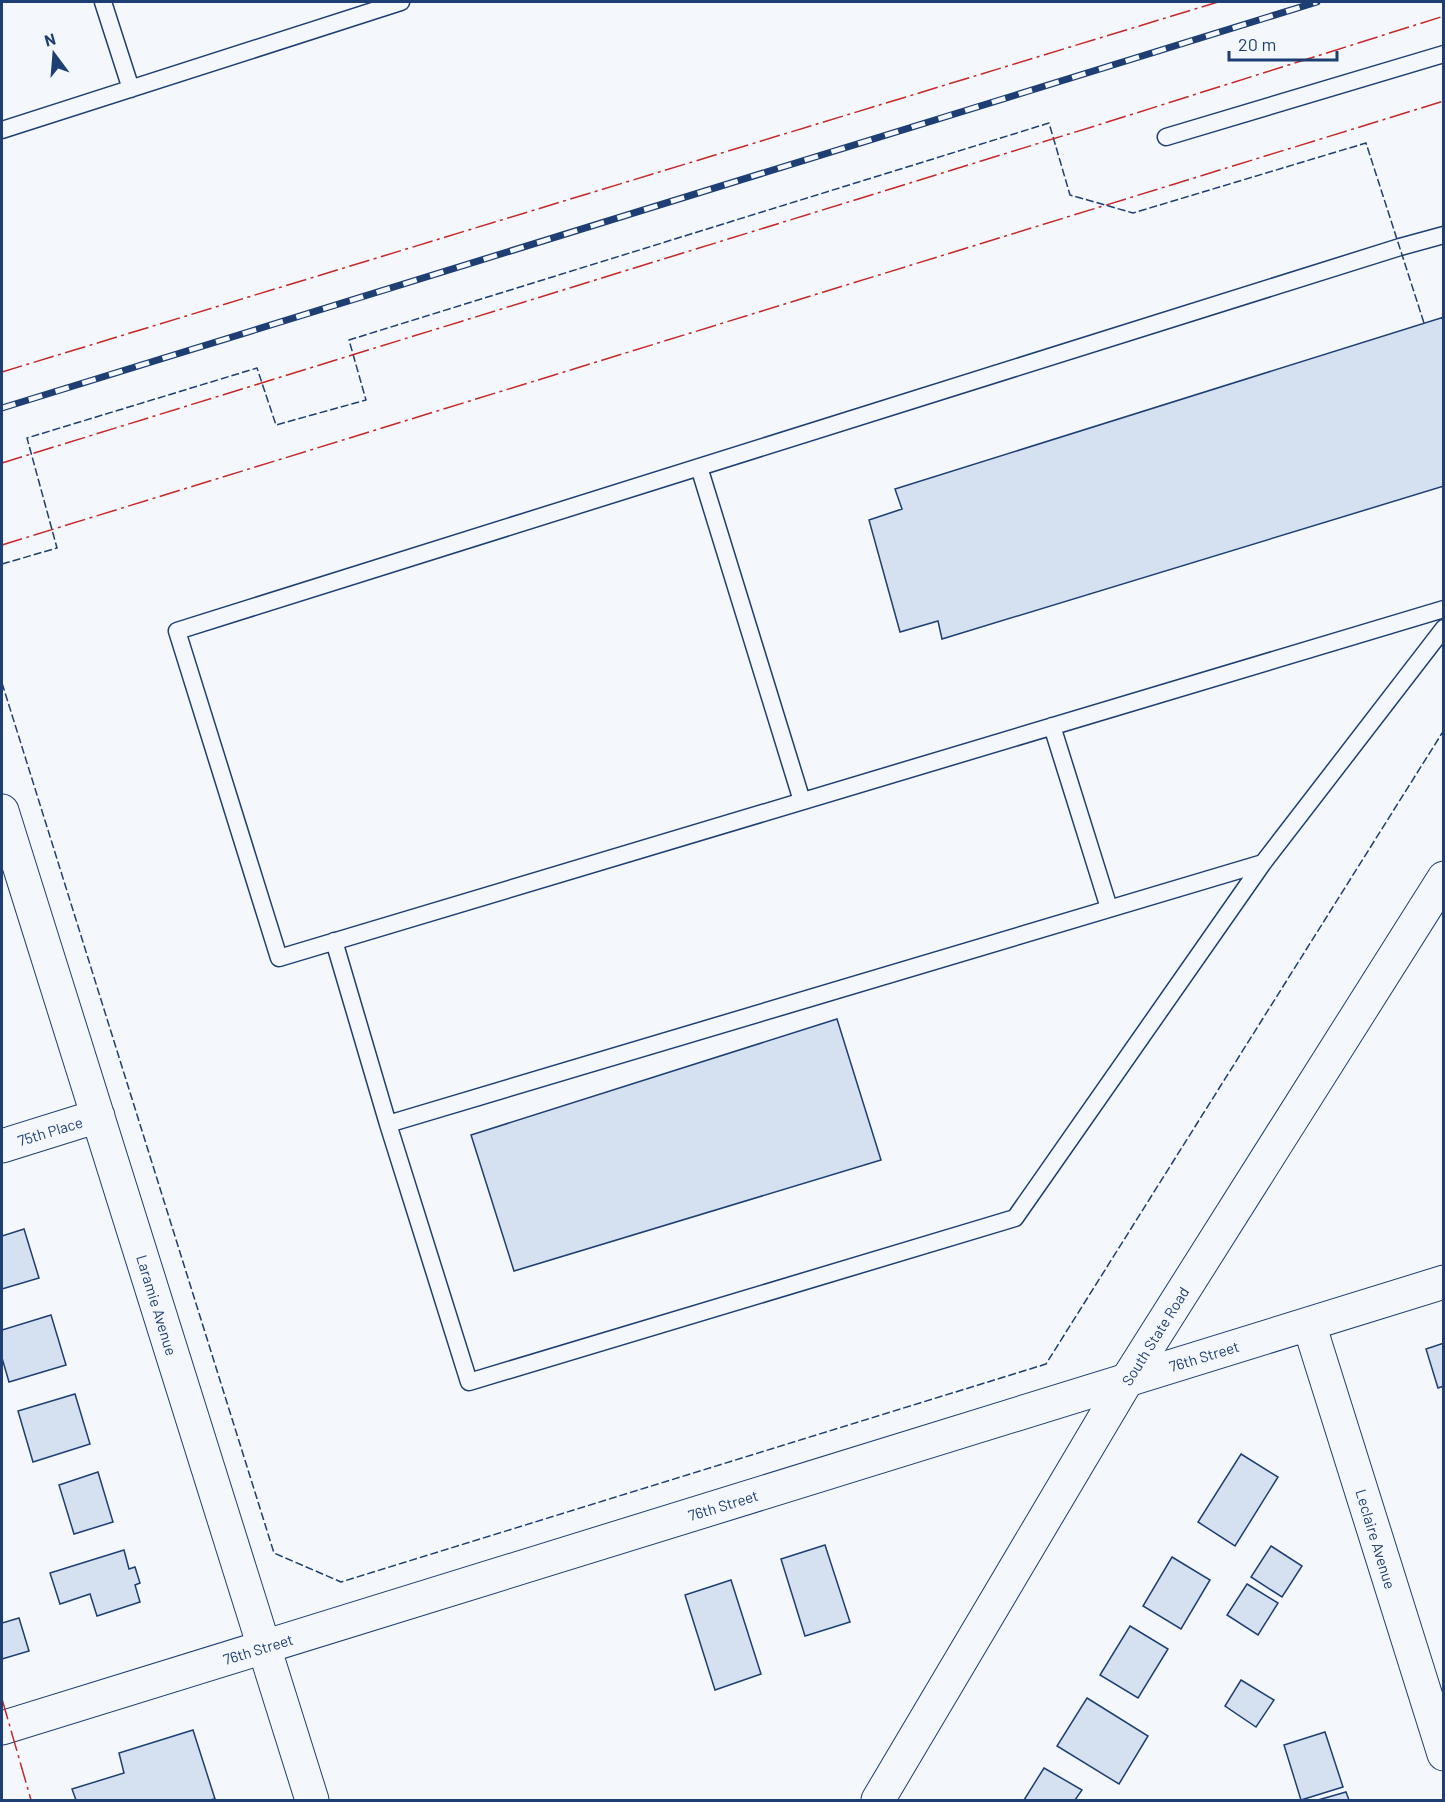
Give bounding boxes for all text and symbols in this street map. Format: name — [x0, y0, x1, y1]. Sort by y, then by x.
north arrow — [24, 24, 84, 84]
scale bar — [1229, 24, 1337, 62]
text: N — [42, 29, 57, 50]
text: 20 m — [1238, 33, 1276, 55]
street label: 75th Place — [15, 1113, 85, 1149]
street label: Laramie Avenue — [133, 1253, 181, 1357]
street label: South State Road — [1117, 1283, 1193, 1389]
street label: 76th Street — [1167, 1337, 1241, 1375]
street label: 76th Street — [686, 1486, 760, 1524]
street label: Leclaire Avenue — [1352, 1487, 1400, 1591]
street label: 76th Street — [221, 1630, 295, 1668]

